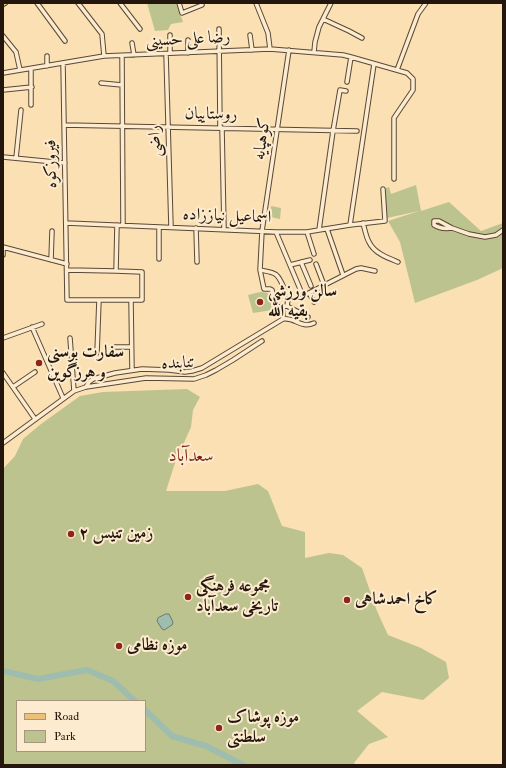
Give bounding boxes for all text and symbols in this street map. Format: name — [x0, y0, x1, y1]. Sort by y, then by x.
street label: رضا علی حسینی — [145, 28, 231, 52]
street label: روستاییان — [184, 104, 238, 126]
street label: کوهپایه — [250, 117, 276, 161]
street label: راضی — [145, 125, 167, 157]
street label: فیروزکوه — [41, 139, 63, 189]
street label: اسماعیل نیاززاده — [182, 205, 272, 229]
place label: سالن ورزشی بقیه الله — [268, 282, 337, 322]
marker: سالن ورزشی بقیه الله — [255, 297, 265, 307]
place label: سفارت بوسنی و هرزگوین — [47, 343, 124, 383]
street label: تنابنده — [161, 353, 195, 375]
marker: سفارت بوسنی و هرزگوین — [34, 358, 44, 368]
district label: سعدآباد — [169, 446, 213, 468]
place label: زمین تنیس ۲ — [79, 524, 153, 544]
marker: زمین تنیس ۲ — [66, 529, 76, 539]
place label: مجموعه فرهنگی تاریخی سعدآباد — [196, 577, 278, 617]
place label: کاخ احمدشاهی — [355, 590, 438, 610]
marker: مجموعه فرهنگی تاریخی سعدآباد — [183, 592, 193, 602]
marker: کاخ احمدشاهی — [342, 595, 352, 605]
place label: موزه نظامی — [127, 636, 187, 656]
marker: موزه نظامی — [114, 641, 124, 651]
legend — [16, 700, 146, 752]
place label: موزه پوشاک سلطنتی — [227, 708, 299, 748]
text: Road — [54, 709, 79, 724]
marker: موزه پوشاک سلطنتی — [214, 723, 224, 733]
text: Park — [54, 729, 76, 744]

